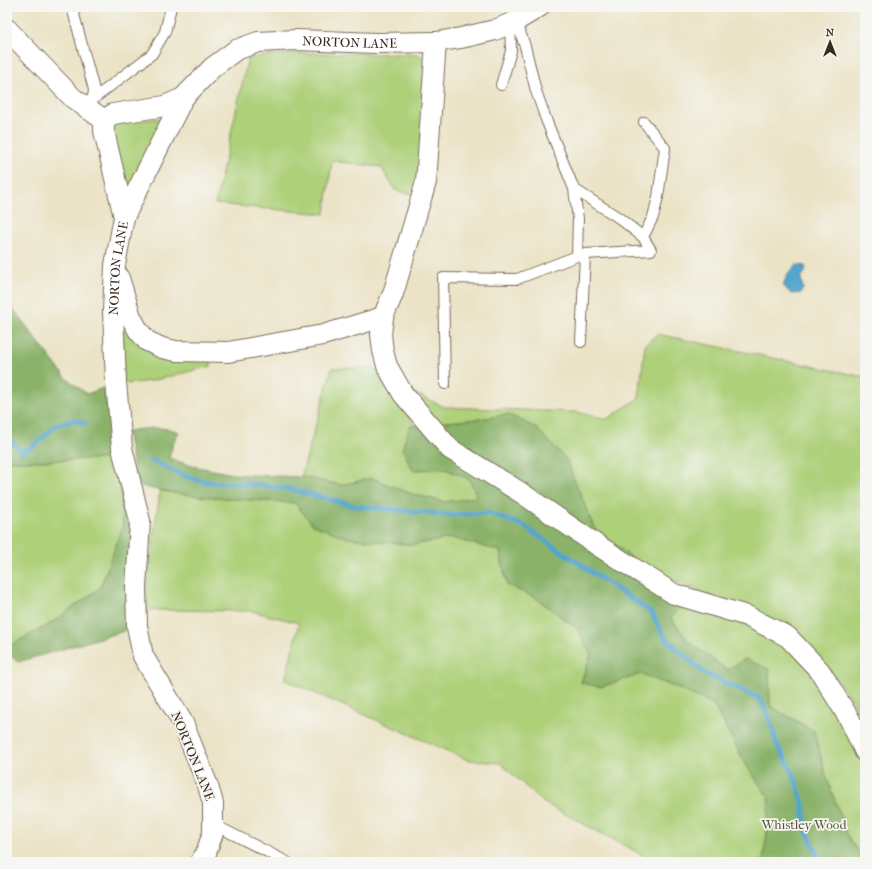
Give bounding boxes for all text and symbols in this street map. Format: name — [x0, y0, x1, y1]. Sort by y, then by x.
north arrow — [810, 22, 850, 62]
text: N — [826, 26, 835, 39]
street label: NORTON LANE — [302, 33, 397, 51]
street label: NORTON LANE — [105, 220, 131, 315]
street label: NORTON LANE — [168, 709, 218, 803]
park label: Whistley Wood — [761, 817, 847, 832]

